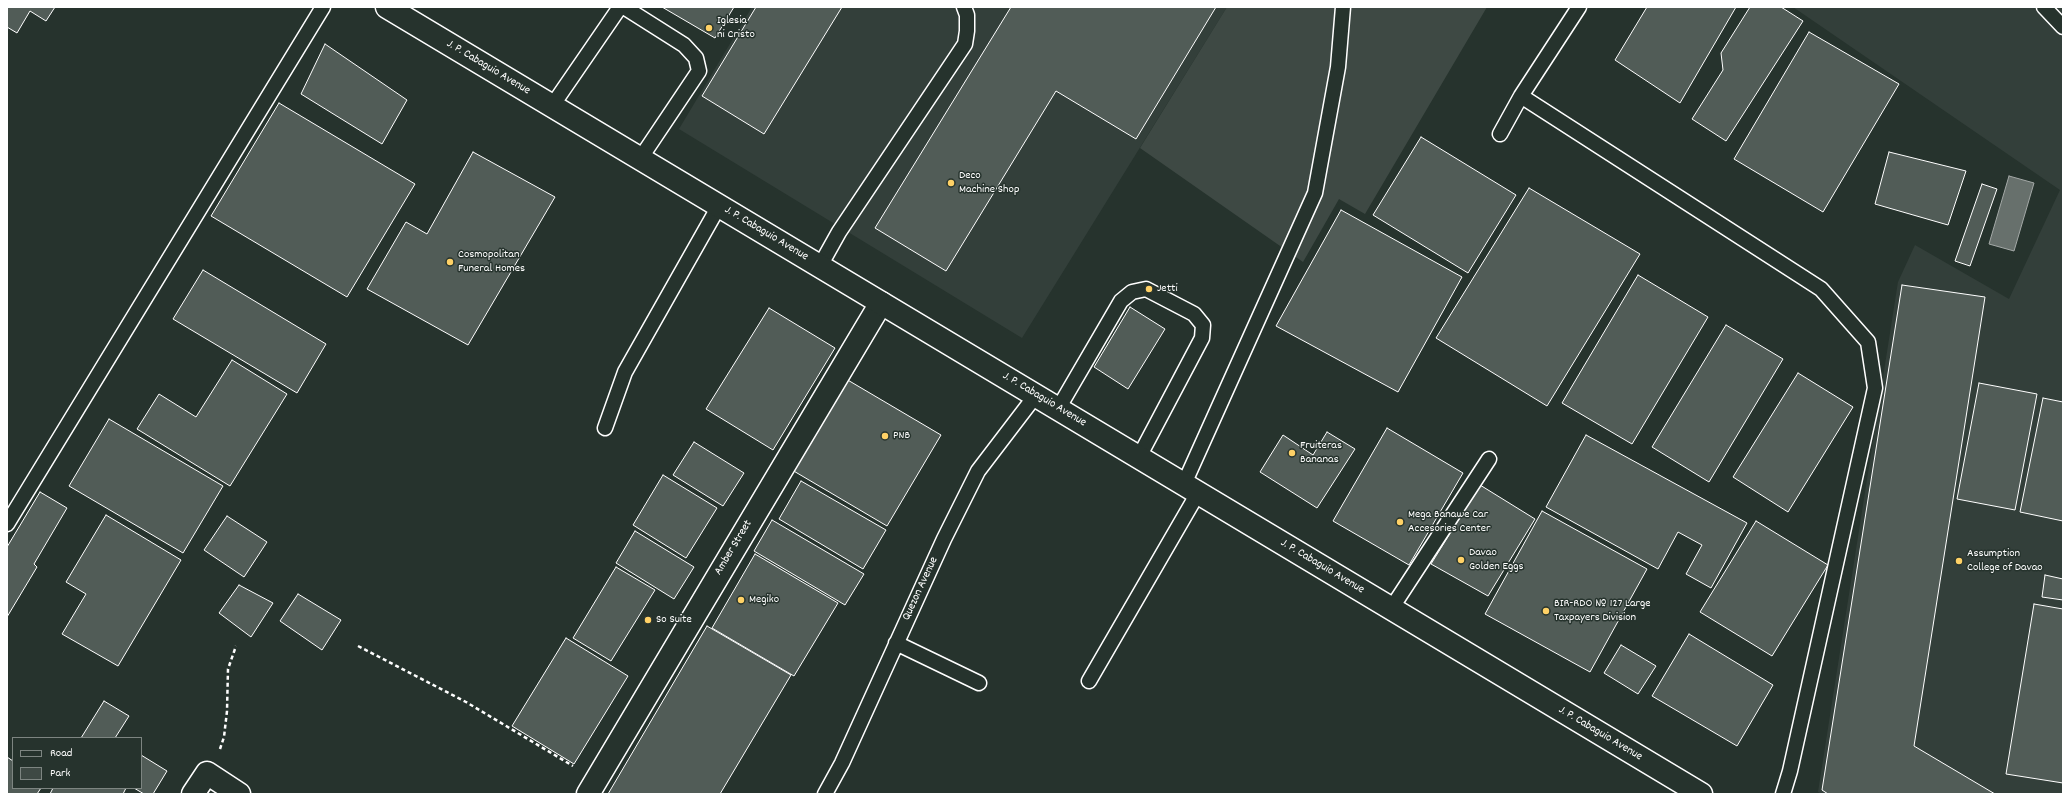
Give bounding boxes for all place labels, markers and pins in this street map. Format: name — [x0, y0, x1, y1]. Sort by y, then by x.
place label: Iglesia ni Cristo — [717, 14, 755, 42]
marker: Iglesia ni Cristo — [704, 23, 714, 33]
place label: Deco Machine Shop — [959, 169, 1019, 197]
marker: Deco Machine Shop — [946, 178, 956, 188]
place label: Cosmopolitan Funeral Homes — [458, 248, 525, 276]
marker: Cosmopolitan Funeral Homes — [445, 257, 455, 267]
place label: Jetti — [1157, 282, 1178, 296]
marker: Jetti — [1144, 284, 1154, 294]
place label: PNB — [893, 429, 910, 443]
marker: PNB — [880, 431, 890, 441]
place label: Fruiteras Bananas — [1300, 439, 1342, 467]
marker: Fruiteras Bananas — [1287, 448, 1297, 458]
place label: Mega Banawe Car Accesories Center — [1408, 508, 1491, 536]
marker: Mega Banawe Car Accesories Center — [1395, 517, 1405, 527]
place label: Davao Golden Eggs — [1469, 546, 1523, 574]
place label: Assumption College of Davao — [1967, 547, 2043, 575]
marker: Davao Golden Eggs — [1456, 555, 1466, 565]
marker: Assumption College of Davao — [1954, 556, 1964, 566]
place label: Megiko — [749, 593, 779, 607]
marker: Megiko — [736, 595, 746, 605]
place label: BIR-RDO № 127 Large Taxpayers Division — [1554, 597, 1651, 625]
marker: BIR-RDO № 127 Large Taxpayers Division — [1541, 606, 1551, 616]
place label: So Suite — [656, 613, 692, 627]
marker: So Suite — [643, 615, 653, 625]

